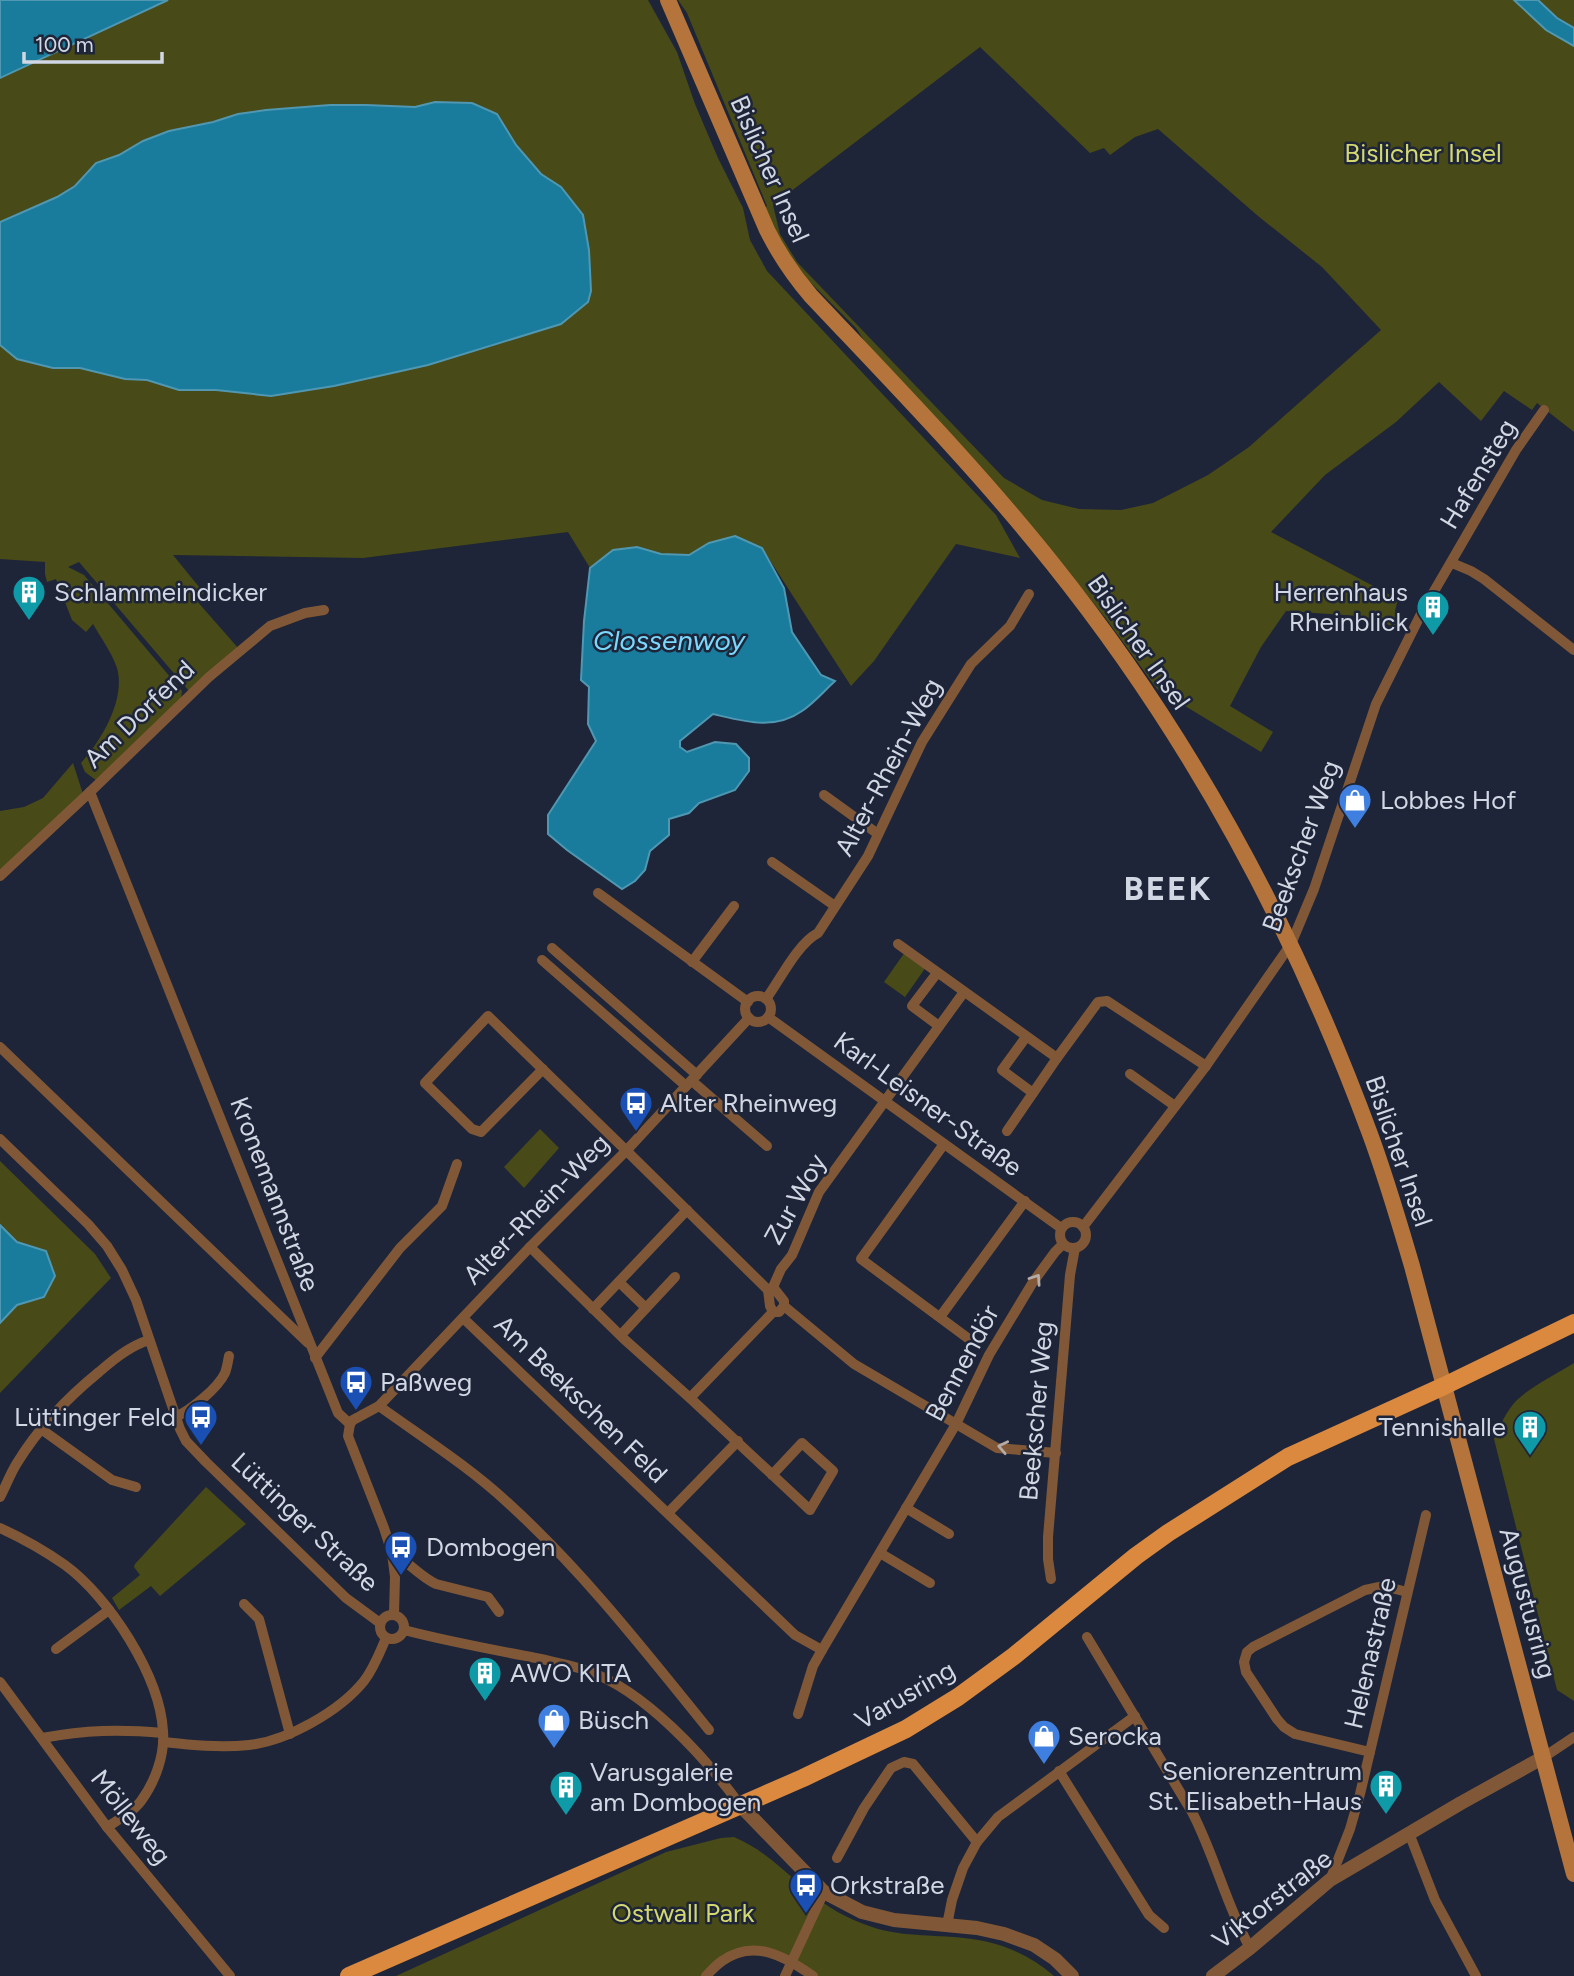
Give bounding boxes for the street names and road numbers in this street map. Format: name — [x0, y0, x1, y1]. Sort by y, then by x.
street label: Bislicher Insel — [723, 91, 817, 247]
street label: Hafensteg — [1433, 413, 1523, 535]
street label: Bislicher Insel — [1081, 568, 1197, 716]
street label: Am Dorfend — [77, 653, 201, 775]
street label: Alter-Rhein-Weg — [828, 673, 948, 861]
street label: Beekscher Weg — [1255, 756, 1347, 936]
street label: Karl-Leisner-Straße — [828, 1025, 1028, 1183]
street label: Bislicher Insel — [1358, 1071, 1440, 1231]
street label: Kronemannstraße — [223, 1092, 327, 1296]
street label: Alter-Rhein-Weg — [456, 1127, 616, 1291]
street label: Zur Woy — [757, 1148, 833, 1250]
street label: Bennendör — [918, 1299, 1006, 1427]
street label: Am Beekschen Feld — [488, 1308, 674, 1490]
street label: Beekscher Weg — [1012, 1320, 1060, 1502]
street label: Lüttinger Straße — [225, 1446, 385, 1598]
street label: Augustusring — [1492, 1524, 1564, 1682]
street label: Helenastraße — [1337, 1574, 1403, 1732]
street label: Varusring — [849, 1654, 961, 1736]
street label: Mölleweg — [84, 1763, 178, 1871]
street label: Viktorstraße — [1206, 1842, 1338, 1956]

